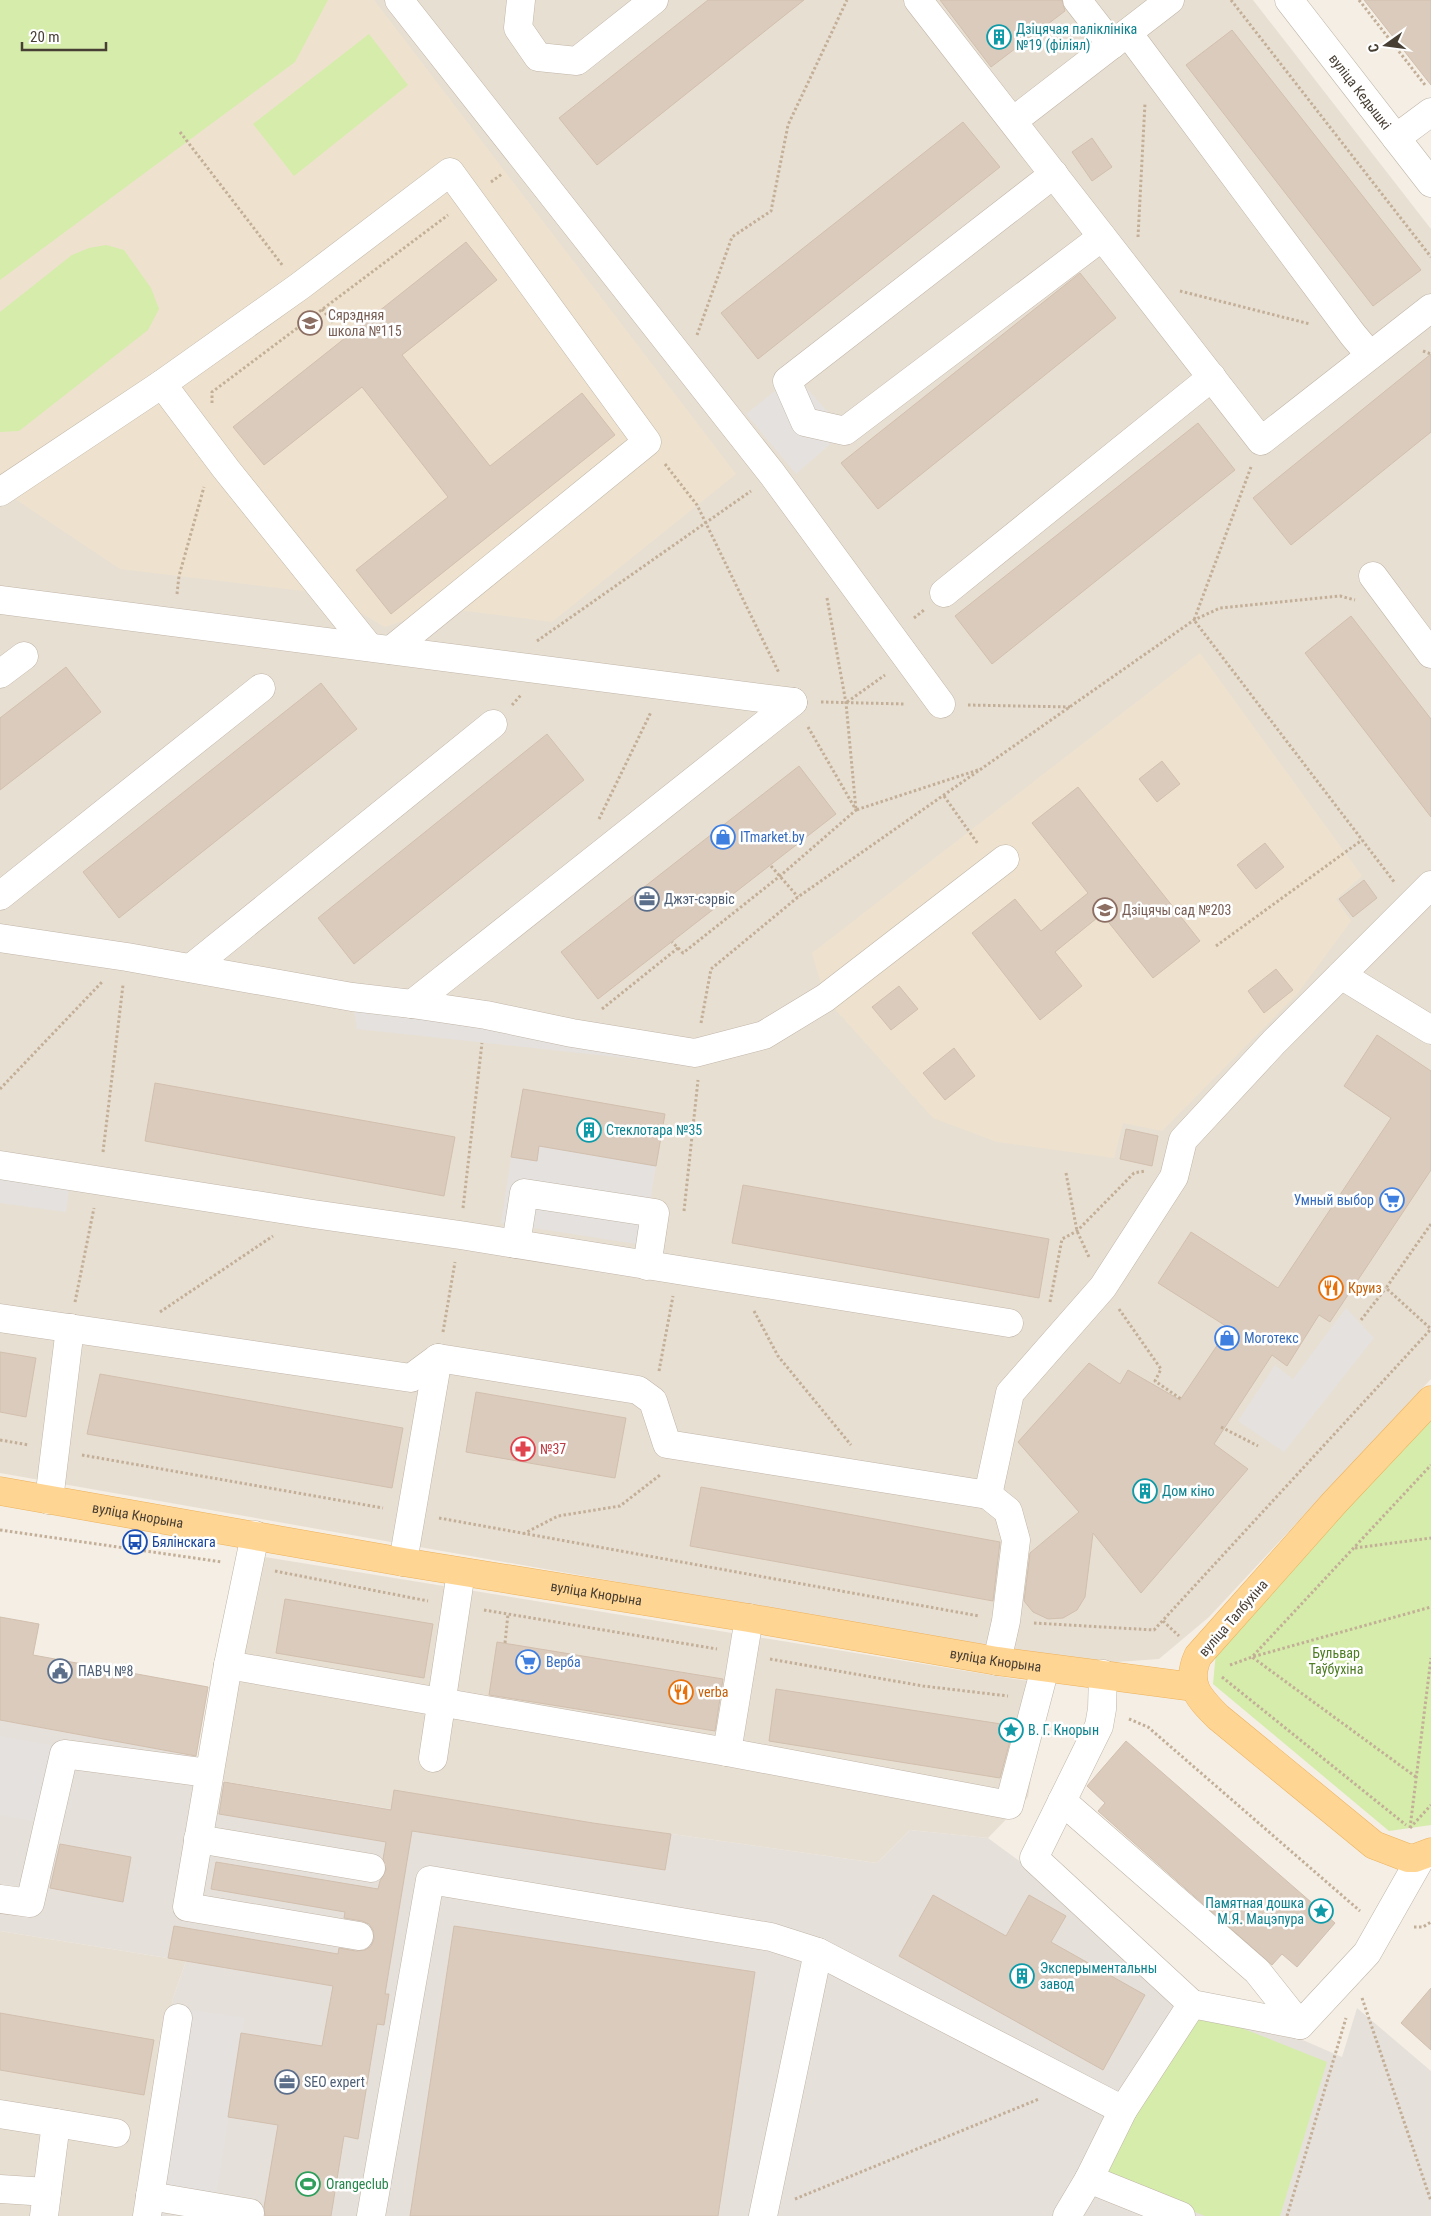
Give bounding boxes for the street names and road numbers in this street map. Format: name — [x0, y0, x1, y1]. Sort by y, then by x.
street label: вуліца Кедышкі — [1326, 51, 1394, 133]
street label: вуліца Кнорына — [91, 1499, 185, 1531]
street label: вуліца Талбухіна — [1195, 1577, 1271, 1659]
street label: вуліца Кнорына — [549, 1578, 643, 1609]
street label: вуліца Кнорына — [949, 1645, 1042, 1675]

